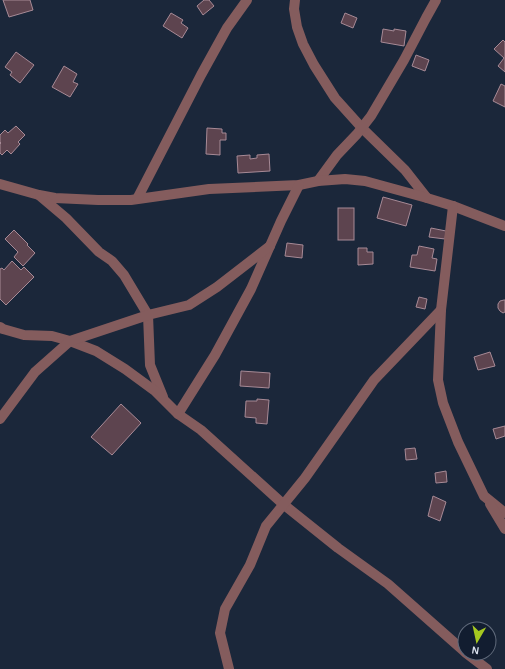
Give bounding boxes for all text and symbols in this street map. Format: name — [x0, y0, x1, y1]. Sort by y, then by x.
north arrow — [457, 621, 497, 661]
text: N — [471, 644, 480, 656]

